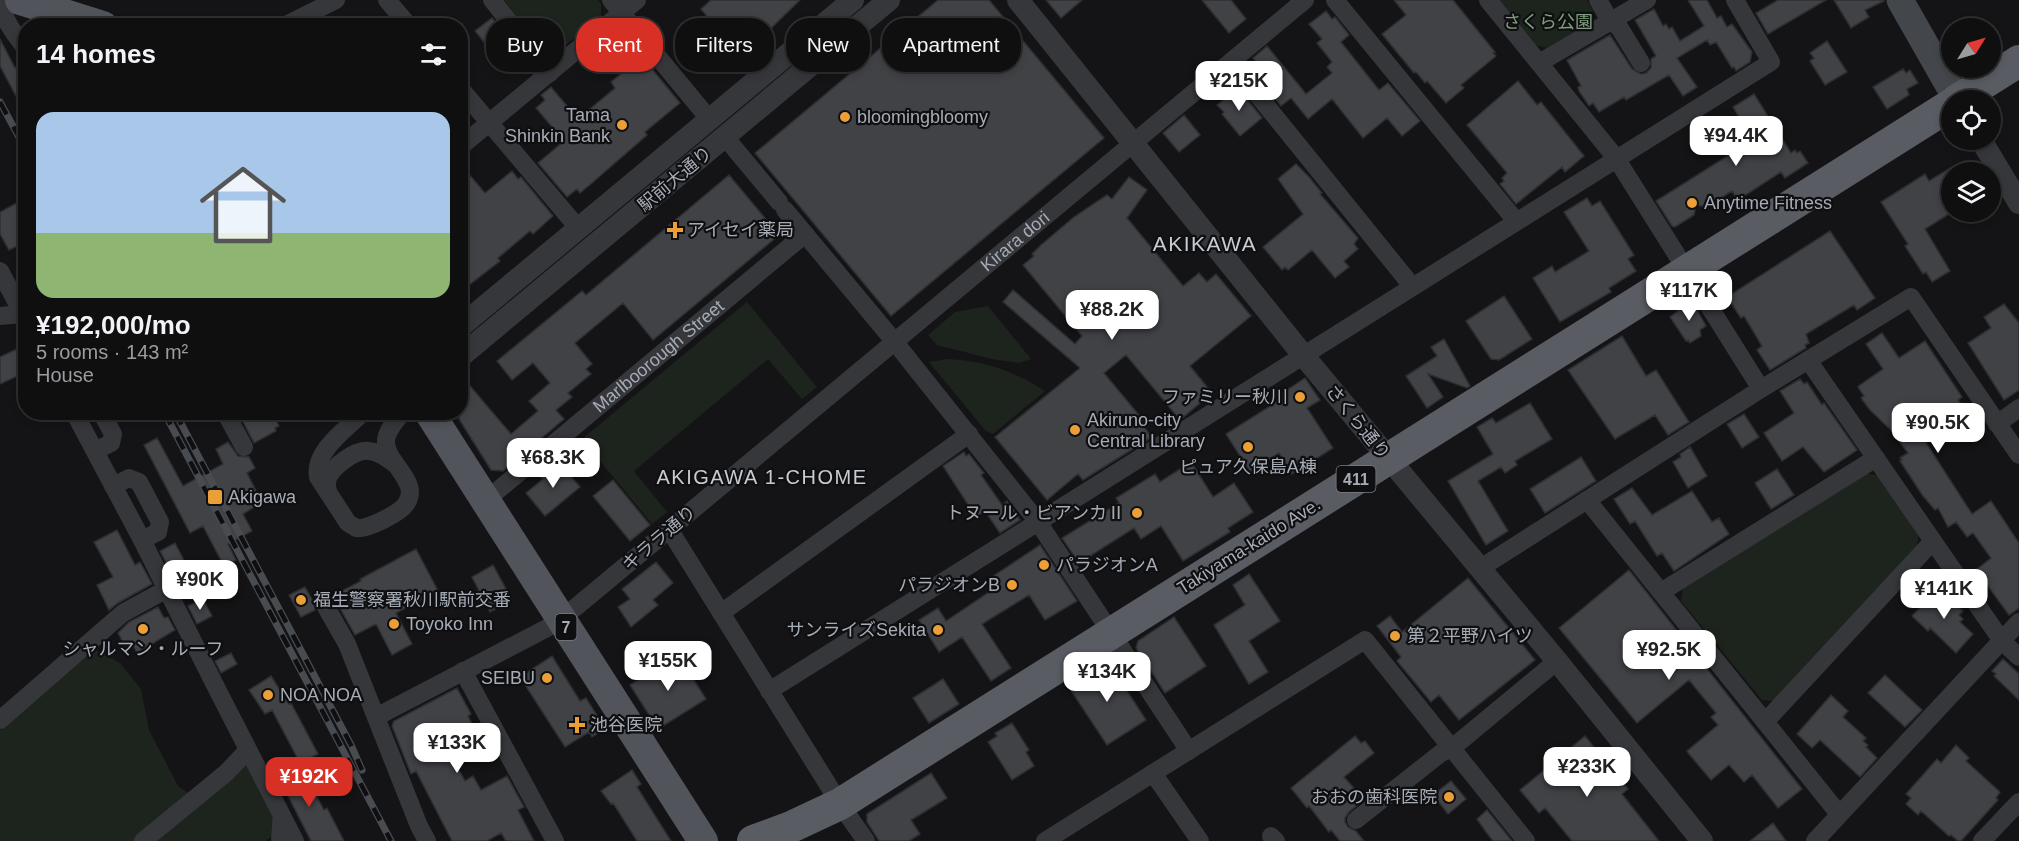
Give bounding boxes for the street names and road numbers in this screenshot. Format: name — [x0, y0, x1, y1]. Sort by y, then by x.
street label: 駅前大通り — [634, 142, 716, 216]
street label: Kirara dori — [977, 207, 1053, 276]
street label: Marlboorough Street — [589, 296, 728, 416]
street label: さくら通り — [1322, 381, 1394, 463]
road number: 411 — [1336, 466, 1376, 492]
street label: Takiyama-kaido Ave. — [1174, 494, 1324, 598]
street label: キララ通り — [618, 501, 700, 575]
road number: 7 — [556, 614, 576, 640]

